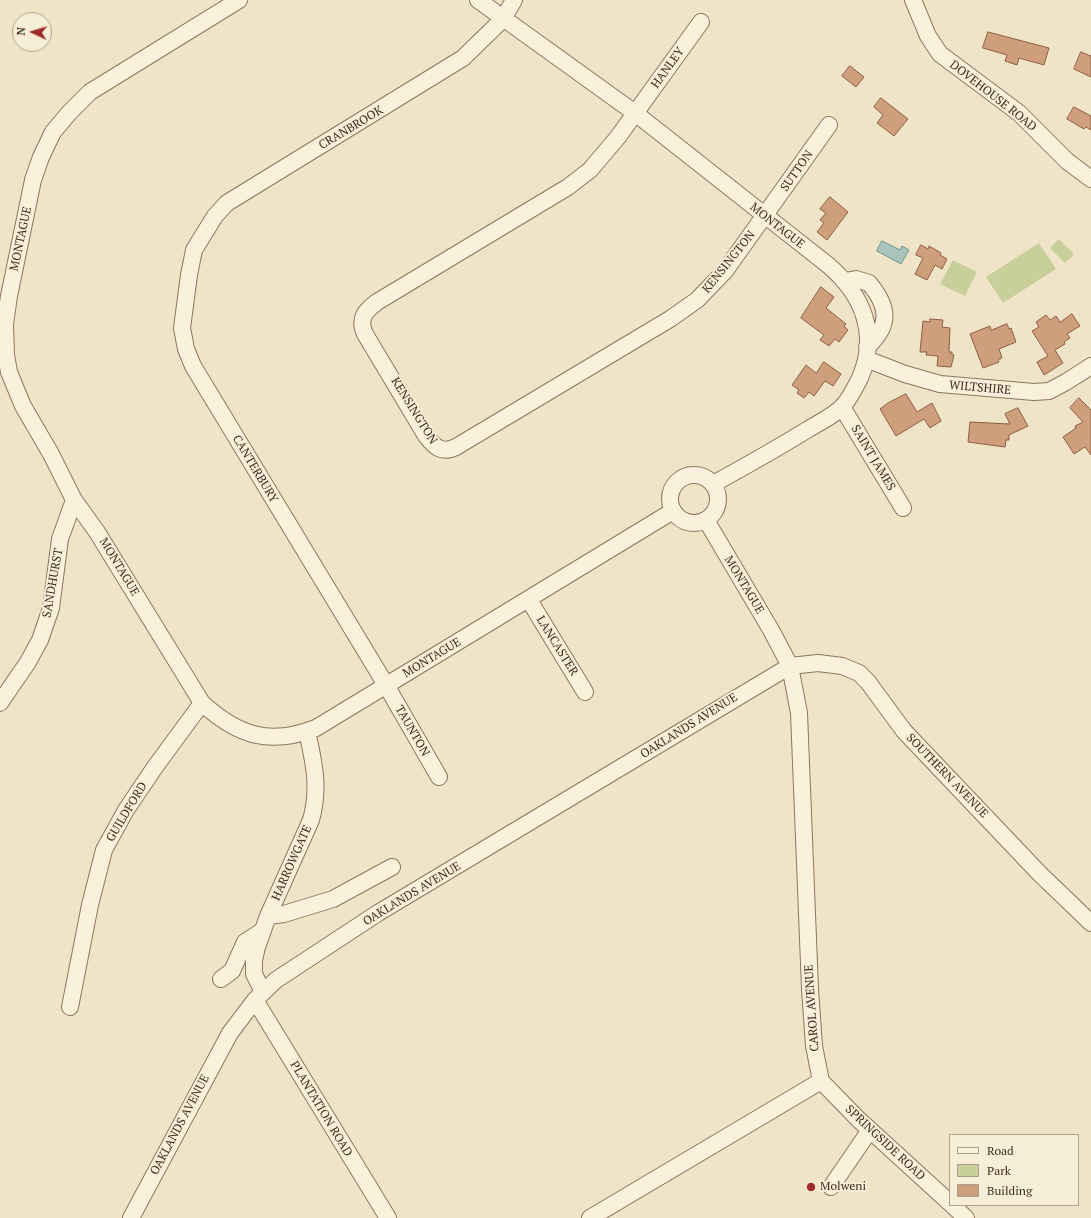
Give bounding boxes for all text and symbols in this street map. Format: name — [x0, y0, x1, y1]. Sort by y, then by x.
north arrow — [12, 12, 52, 52]
text: N — [14, 27, 28, 36]
street label: HANLEY — [648, 45, 688, 91]
street label: DOVEHOUSE ROAD — [947, 58, 1039, 134]
street label: CRANBROOK — [316, 103, 386, 153]
street label: SUTTON — [778, 148, 816, 194]
street label: MONTAGUE — [747, 200, 807, 252]
street label: MONTAGUE — [7, 206, 35, 272]
street label: KENSINGTON — [699, 228, 759, 296]
street label: KENSINGTON — [388, 375, 440, 447]
street label: WILTSHIRE — [948, 378, 1012, 398]
street label: SAINT JAMES — [848, 423, 898, 493]
street label: CANTERBURY — [229, 432, 281, 506]
street label: MONTAGUE — [96, 535, 142, 599]
street label: SANDHURST — [40, 547, 66, 619]
street label: MONTAGUE — [721, 553, 767, 617]
street label: LANCASTER — [533, 613, 581, 679]
street label: MONTAGUE — [400, 635, 464, 681]
street label: OAKLANDS AVENUE — [638, 690, 740, 762]
street label: TAUNTON — [392, 703, 432, 759]
street label: SOUTHERN AVENUE — [903, 731, 991, 821]
street label: GUILDFORD — [104, 780, 150, 844]
street label: HARROWGATE — [269, 823, 315, 903]
street label: OAKLANDS AVENUE — [360, 859, 464, 929]
street label: CAROL AVENUE — [802, 964, 822, 1052]
street label: PLANTATION ROAD — [287, 1059, 355, 1159]
street label: OAKLANDS AVENUE — [147, 1072, 213, 1178]
street label: SPRINGSIDE ROAD — [842, 1102, 928, 1184]
legend — [949, 1134, 1079, 1206]
text: Road — [987, 1143, 1014, 1158]
text: Park — [987, 1163, 1011, 1178]
place label: Molweni — [820, 1180, 866, 1194]
marker: Molweni — [805, 1181, 817, 1193]
text: Building — [987, 1183, 1032, 1198]

